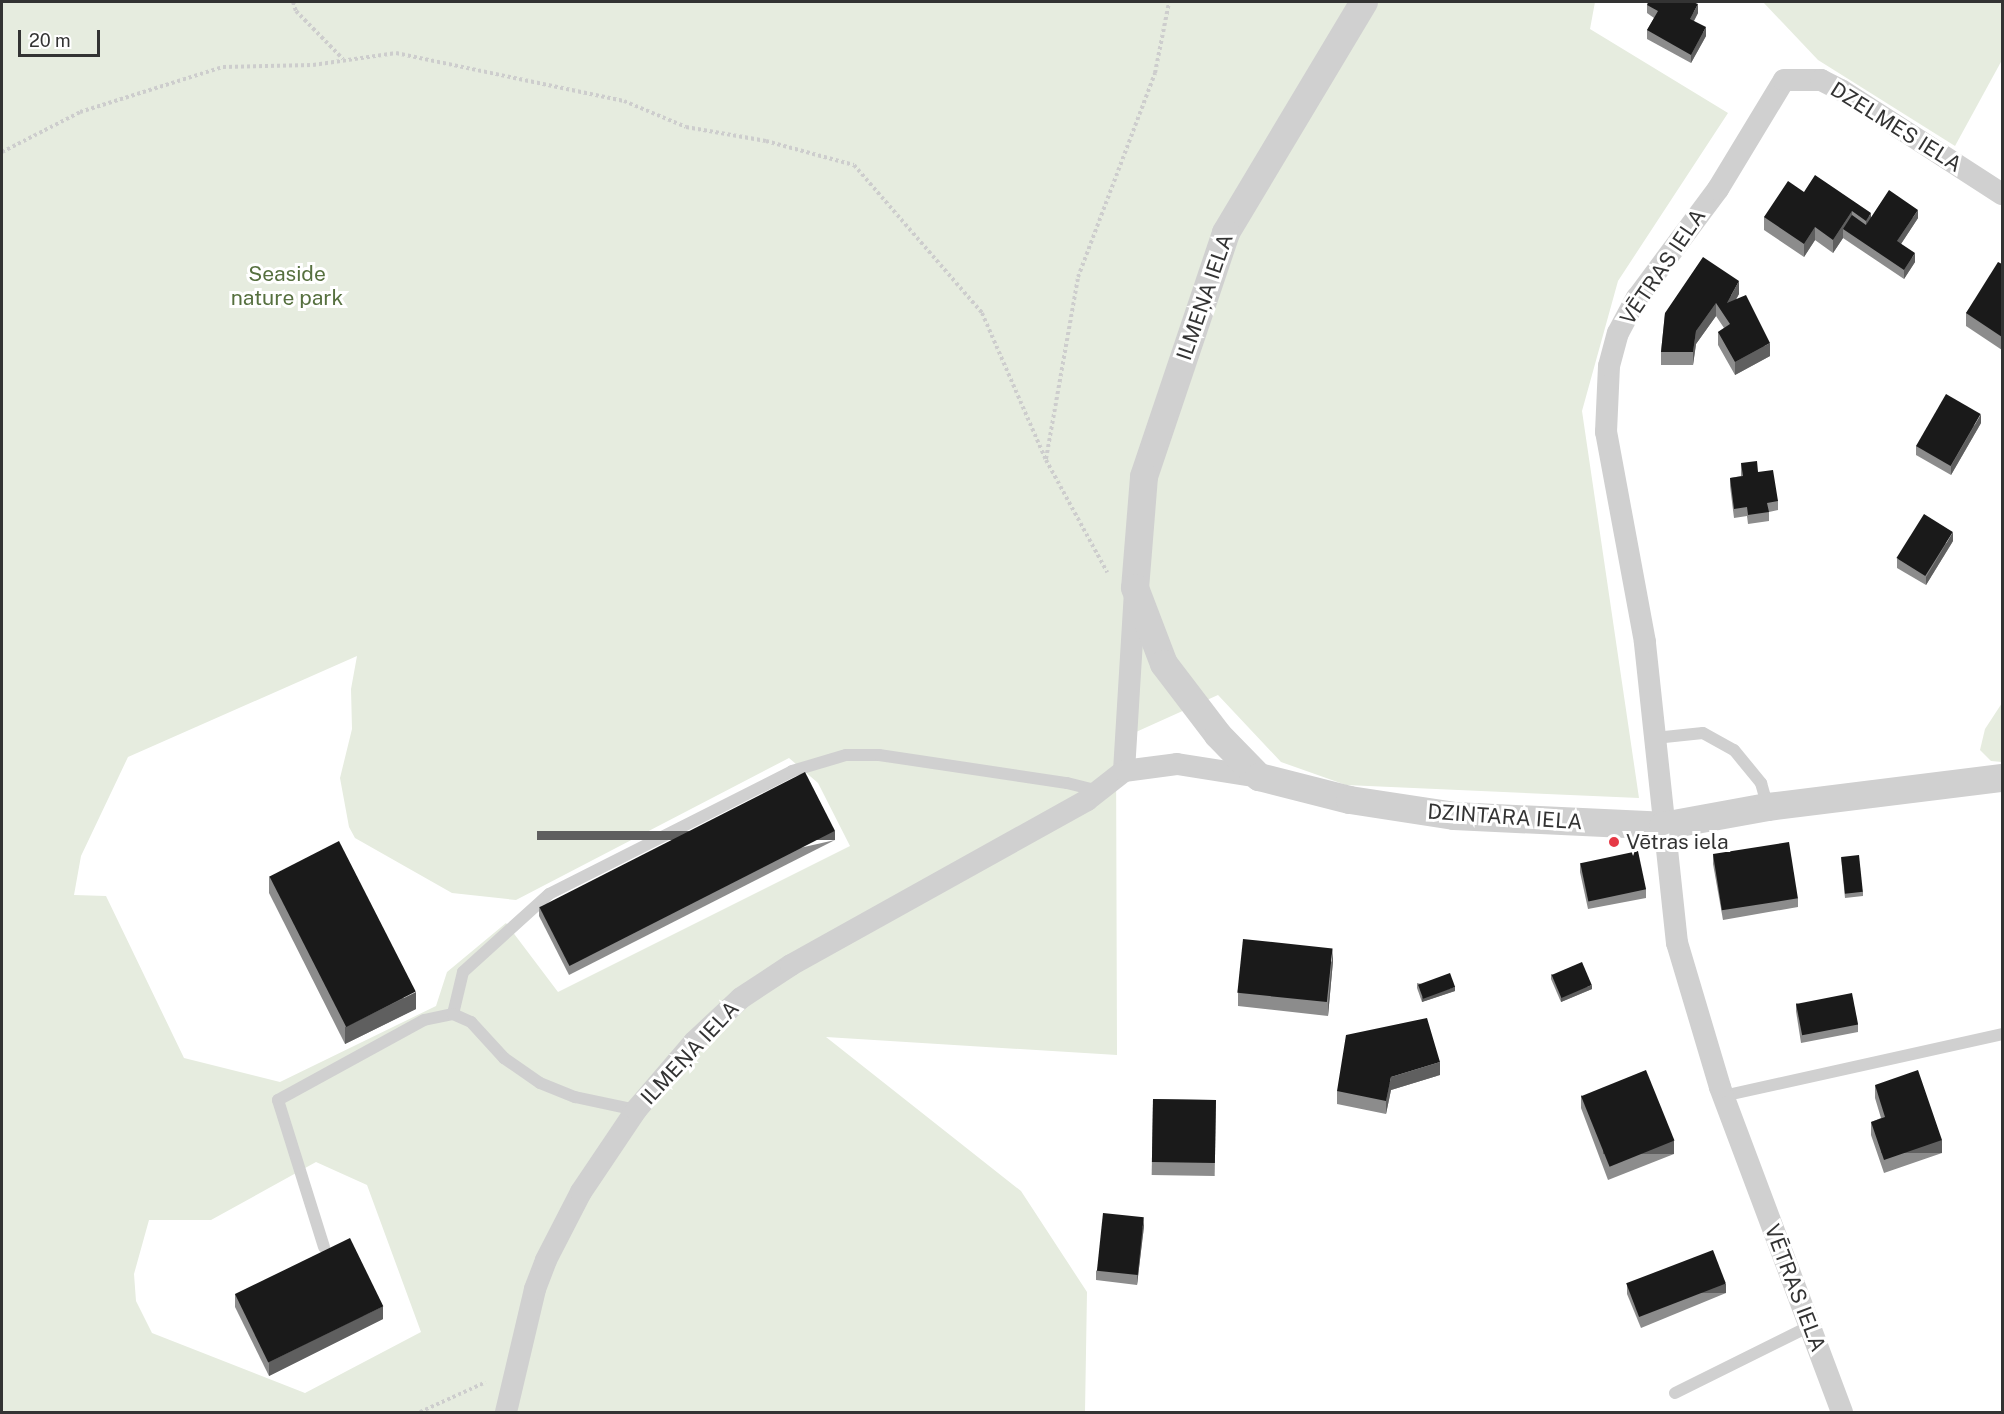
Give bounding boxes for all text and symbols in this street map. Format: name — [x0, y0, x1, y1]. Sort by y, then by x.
scale bar — [21, 18, 104, 56]
text: 20 m — [29, 30, 71, 51]
street label: DZELMES IELA — [1826, 77, 1966, 177]
street label: VĒTRAS IELA — [1615, 204, 1711, 330]
street label: ILMEŅA IELA — [1172, 230, 1238, 364]
park label: Seaside nature park — [231, 261, 343, 311]
street label: DZINTARA IELA — [1427, 799, 1583, 835]
place label: Vētras iela — [1626, 829, 1729, 855]
marker: Vētras iela — [1607, 835, 1621, 849]
street label: ILMEŅA IELA — [636, 996, 744, 1110]
street label: VĒTRAS IELA — [1759, 1221, 1831, 1355]

